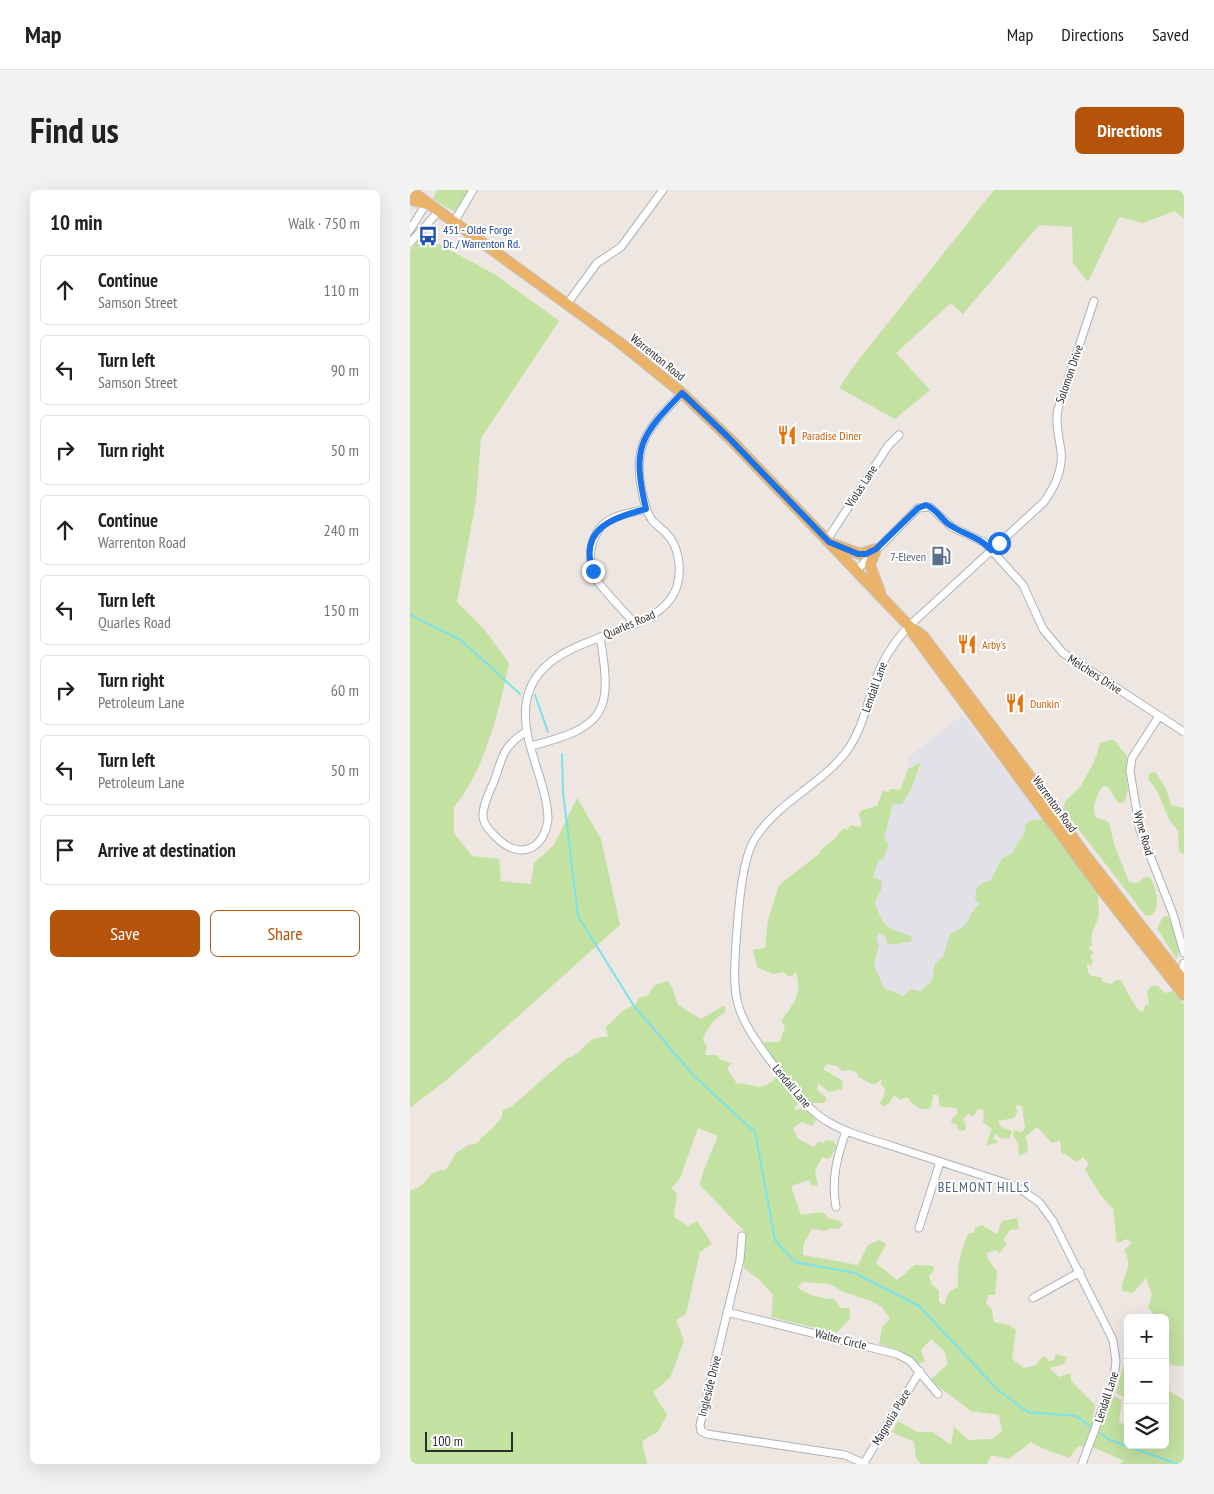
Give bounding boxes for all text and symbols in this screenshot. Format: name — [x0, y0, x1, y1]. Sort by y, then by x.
text: Map — [25, 19, 62, 50]
text: Map — [1007, 23, 1033, 46]
text: Directions — [1061, 23, 1124, 46]
text: Saved — [1152, 23, 1189, 46]
text: Find us — [30, 107, 119, 153]
button: Directions — [1075, 107, 1184, 154]
text: 10 min — [50, 209, 102, 236]
text: Walk · 750 m — [288, 213, 360, 233]
place label: 451 - Olde Forge Dr. / Warrenton Rd. — [443, 222, 520, 251]
bus stop icon: 451 - Olde Forge Dr. / Warrenton Rd. — [417, 225, 439, 247]
text: Continue — [98, 268, 158, 292]
icon: ahead — [51, 276, 79, 304]
text: 110 m — [324, 280, 359, 300]
text: Samson Street — [98, 292, 178, 312]
street label: Warrenton Road — [628, 330, 688, 384]
street label: Solomon Drive — [1052, 343, 1086, 405]
text: Turn left — [98, 348, 155, 372]
icon: left — [51, 356, 79, 384]
text: 90 m — [331, 360, 359, 380]
text: Samson Street — [98, 372, 178, 392]
restaurant icon: Paradise Diner — [776, 424, 798, 446]
place label: Paradise Diner — [802, 428, 862, 443]
icon: right — [51, 436, 79, 464]
text: Turn right — [98, 438, 164, 462]
text: 50 m — [331, 440, 359, 460]
street label: Violas Lane — [841, 462, 880, 511]
text: Continue — [98, 508, 158, 532]
icon: ahead — [51, 516, 79, 544]
text: 240 m — [324, 520, 359, 540]
text: Warrenton Road — [98, 532, 186, 552]
route start — [988, 532, 1011, 555]
fuel station icon: 7-Eleven — [930, 545, 952, 567]
place label: 7-Eleven — [890, 549, 926, 564]
route end — [582, 560, 605, 583]
text: Turn left — [98, 588, 155, 612]
icon: left — [51, 596, 79, 624]
text: 150 m — [324, 600, 359, 620]
street label: Quarles Road — [601, 606, 657, 642]
text: Quarles Road — [98, 612, 171, 632]
restaurant icon: Arby's — [956, 633, 978, 655]
place label: Arby's — [982, 637, 1006, 652]
street label: Melchers Drive — [1065, 651, 1125, 697]
street label: Lendall Lane — [858, 660, 890, 714]
text: Turn right — [98, 668, 164, 692]
icon: right — [51, 676, 79, 704]
text: 60 m — [331, 680, 359, 700]
text: Petroleum Lane — [98, 692, 185, 712]
restaurant icon: Dunkin' — [1004, 692, 1026, 714]
place label: Dunkin' — [1030, 696, 1061, 711]
text: Turn left — [98, 748, 155, 772]
icon: left — [51, 756, 79, 784]
text: 50 m — [331, 760, 359, 780]
text: Petroleum Lane — [98, 772, 185, 792]
street label: Warrenton Road — [1030, 773, 1080, 835]
street label: Wyne Road — [1130, 809, 1158, 857]
icon: arrive — [51, 836, 79, 864]
text: Arrive at destination — [98, 838, 236, 862]
button: Save — [50, 910, 200, 957]
button: Share — [210, 910, 360, 957]
street label: Lendall Lane — [769, 1061, 815, 1111]
district label: BELMONT HILLS — [938, 1178, 1030, 1196]
map controls — [1124, 1314, 1169, 1449]
button: + — [1124, 1314, 1169, 1359]
street label: Walter Circle — [814, 1325, 868, 1353]
street label: Ingleside Drive — [694, 1354, 724, 1418]
button: − — [1124, 1359, 1169, 1404]
street label: Lendall Lane — [1091, 1370, 1121, 1424]
street label: Magnolia Place — [868, 1386, 914, 1448]
button: layers — [1124, 1404, 1169, 1449]
scale bar — [425, 1429, 512, 1452]
text: 100 m — [432, 1432, 463, 1450]

